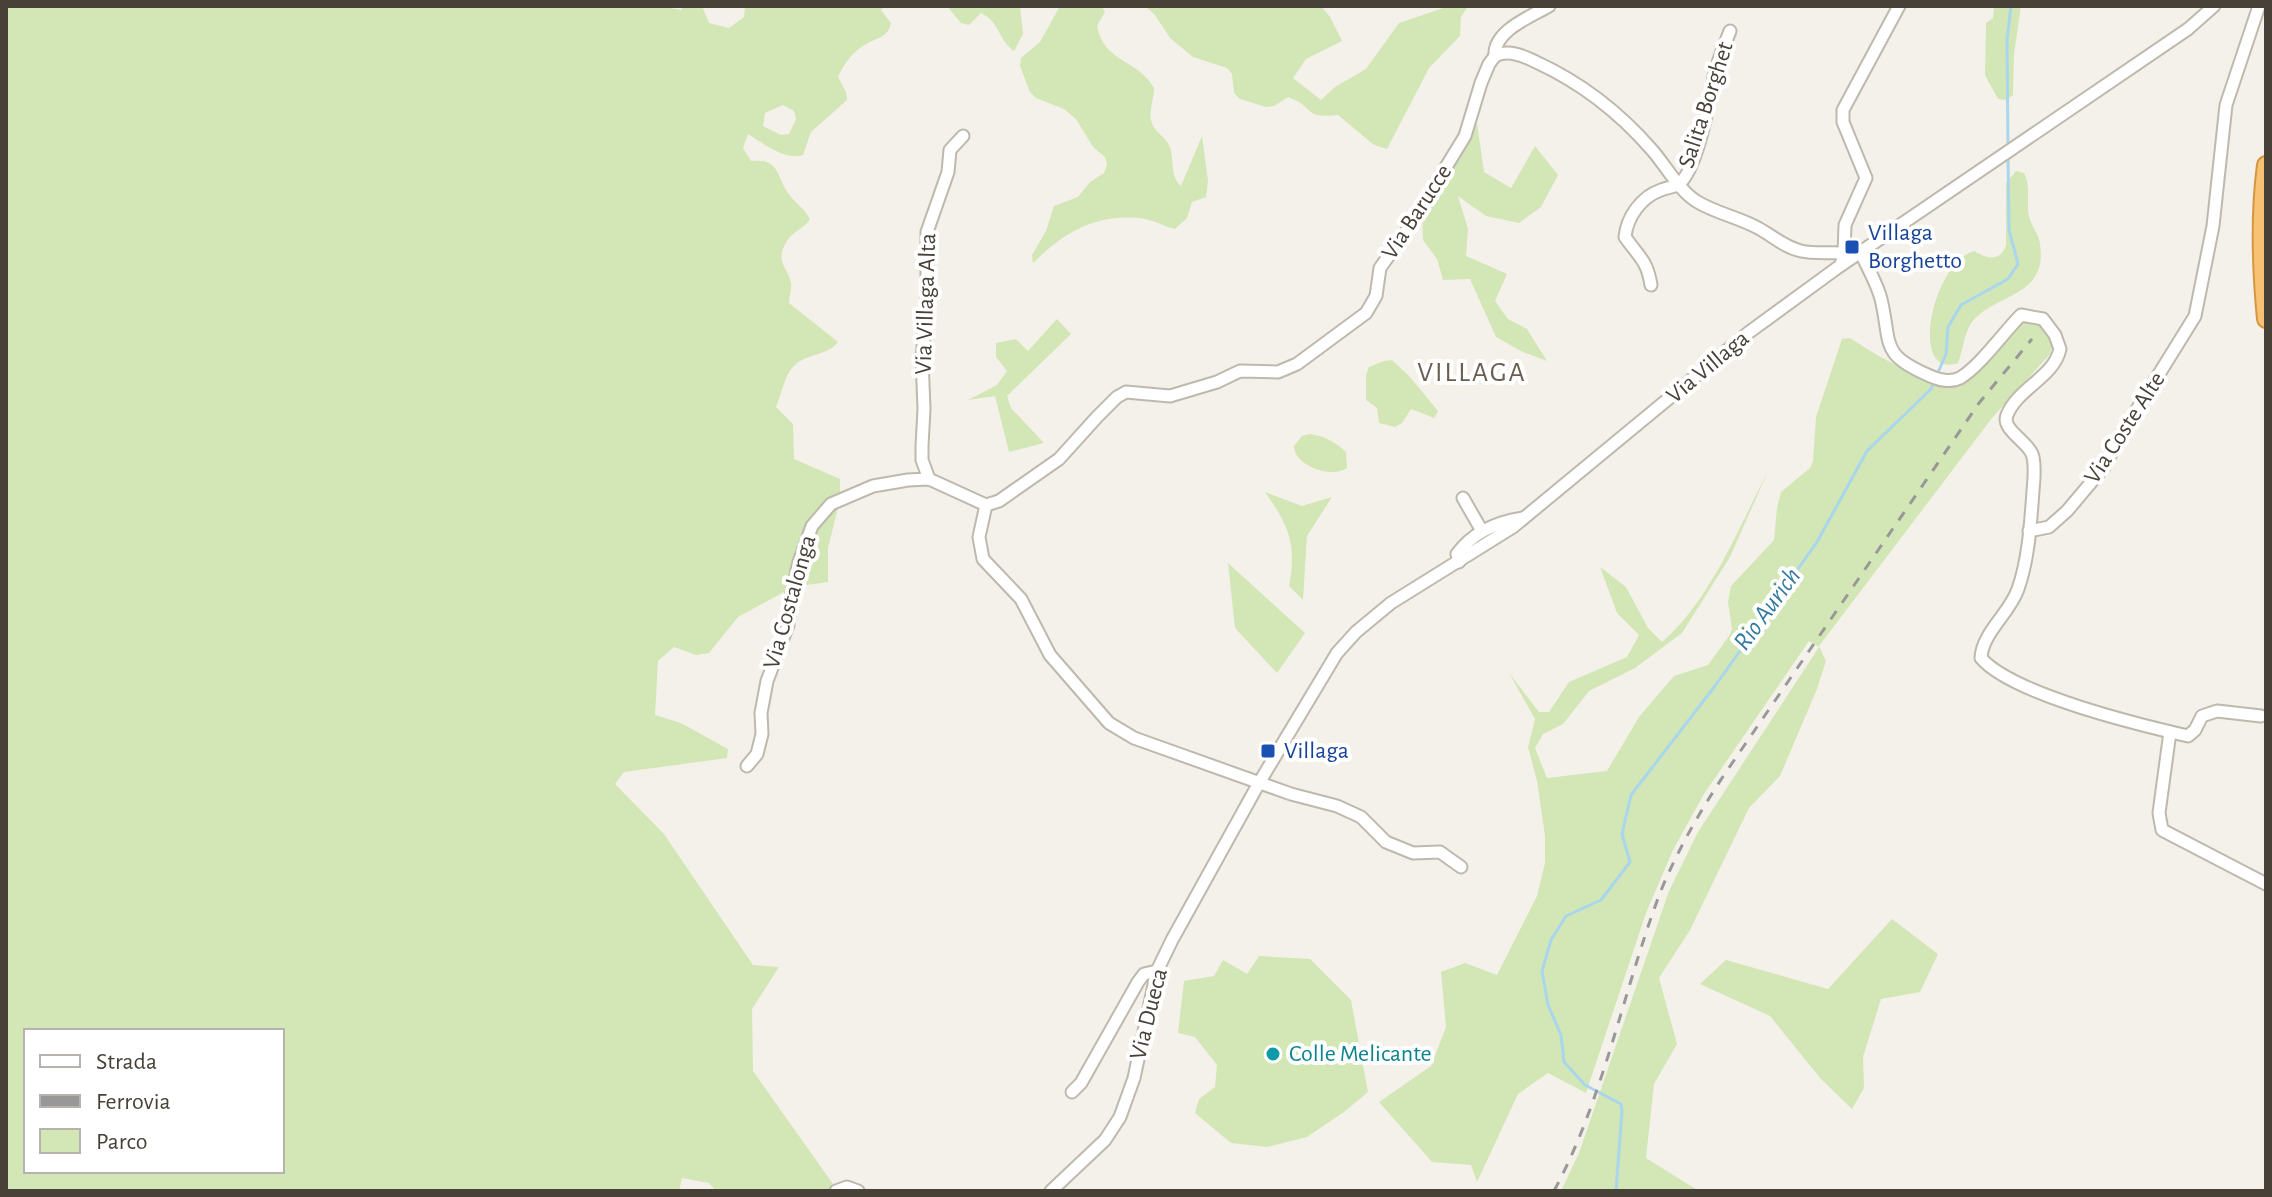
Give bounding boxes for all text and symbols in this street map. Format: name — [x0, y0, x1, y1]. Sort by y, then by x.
street label: Salita Borghet — [1674, 39, 1738, 171]
street label: Via Barucce — [1378, 160, 1456, 264]
place label: Villaga Borghetto — [1868, 221, 1962, 273]
street label: Via Villaga Alta — [912, 233, 940, 375]
marker: Villaga Borghetto — [1843, 238, 1861, 256]
street label: Via Villaga — [1662, 326, 1754, 408]
district label: VILLAGA — [1417, 359, 1527, 387]
street label: Via Coste Alte — [2080, 368, 2170, 488]
street label: Via Costalonga — [759, 532, 821, 672]
water label: Rio Aurich — [1729, 563, 1805, 655]
place label: Villaga — [1284, 739, 1349, 763]
marker: Villaga — [1259, 742, 1277, 760]
street label: Via Dueca — [1126, 966, 1172, 1062]
legend — [24, 1029, 284, 1173]
place label: Colle Melicante — [1289, 1042, 1432, 1066]
marker: Colle Melicante — [1264, 1045, 1282, 1063]
text: Strada — [96, 1050, 157, 1074]
text: Ferrovia — [96, 1090, 171, 1114]
text: Parco — [96, 1130, 147, 1154]

